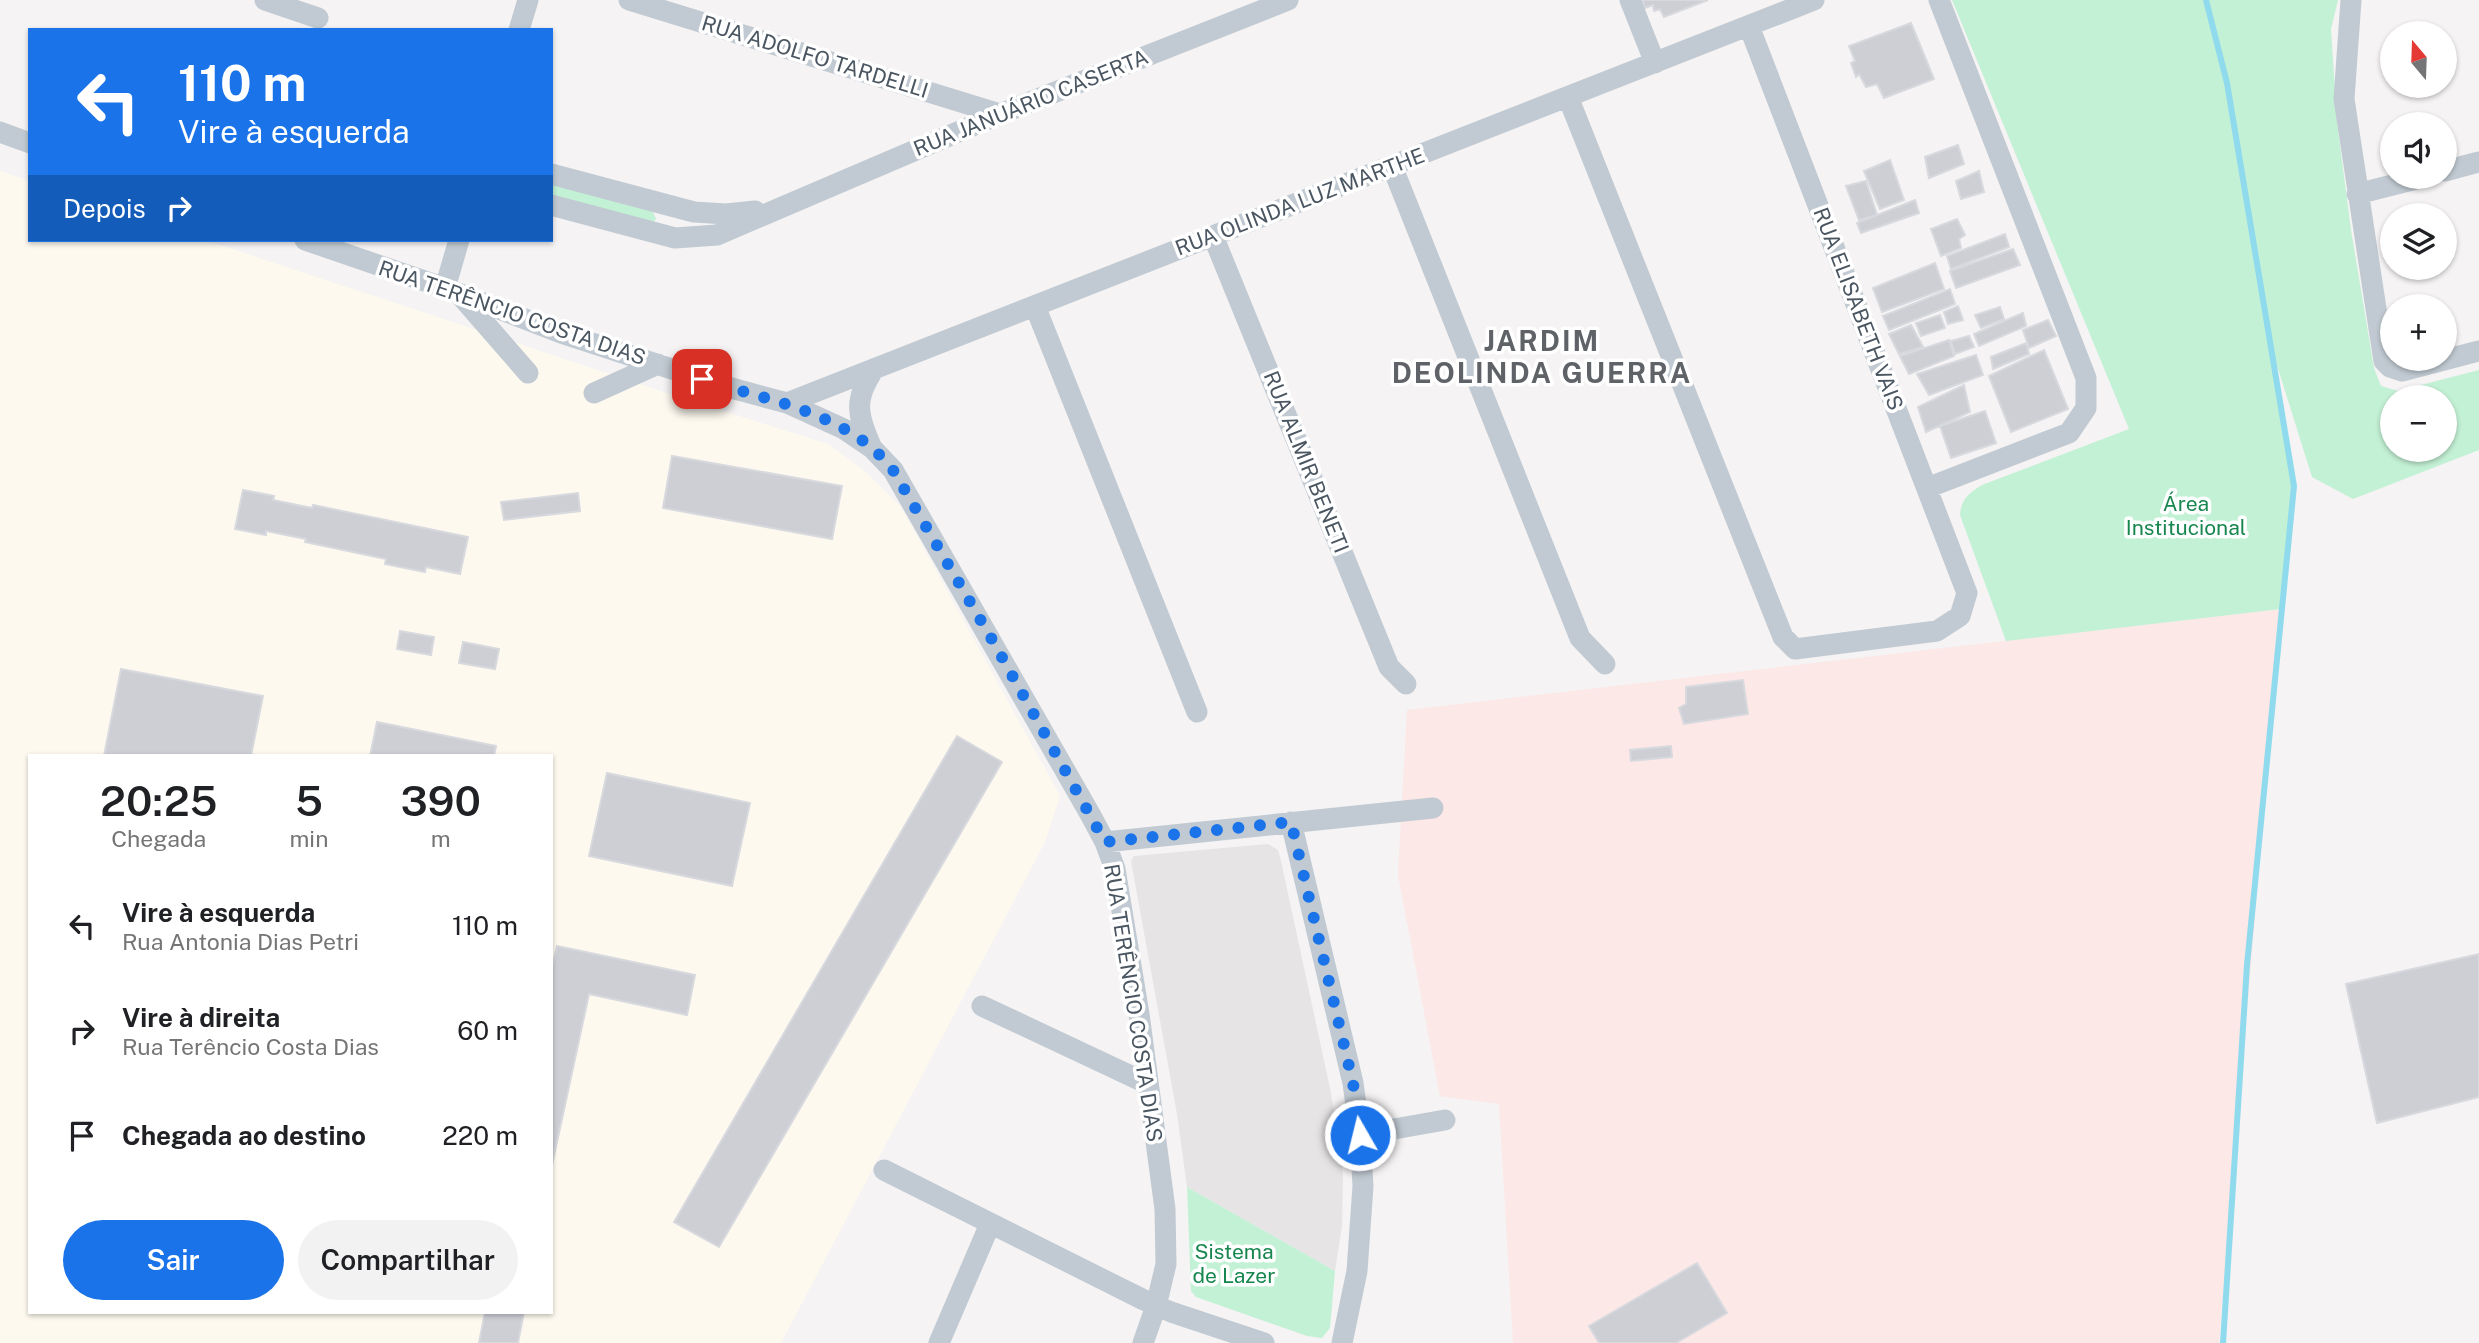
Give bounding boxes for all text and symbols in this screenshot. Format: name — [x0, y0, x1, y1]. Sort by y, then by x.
street label: RUA ADOLFO TARDELLI — [699, 10, 931, 103]
north arrow — [2380, 21, 2457, 98]
map controls — [2380, 21, 2457, 462]
street label: RUA JANUÁRIO CASERTA — [910, 44, 1152, 161]
text: 110 m — [178, 54, 306, 112]
icon: left — [63, 56, 154, 147]
button: sound — [2380, 112, 2457, 189]
text: Vire à esquerda — [178, 113, 410, 150]
street label: RUA OLINDA LUZ MARTHE — [1172, 142, 1428, 261]
icon: right — [160, 189, 198, 227]
text: Depois — [63, 193, 146, 224]
button: layers — [2380, 203, 2457, 280]
street label: RUA ELISABETH VAIS — [1808, 204, 1909, 414]
street label: RUA TERÊNCIO COSTA DIAS — [375, 255, 649, 370]
button: + — [2380, 294, 2457, 371]
district label: JARDIM DEOLINDA GUERRA — [1392, 324, 1692, 389]
pin — [672, 349, 732, 409]
icon: arrive — [683, 360, 721, 398]
street label: RUA ALMIR BENETI — [1259, 367, 1354, 556]
button: − — [2380, 385, 2457, 462]
park label: Área Institucional — [2126, 491, 2246, 540]
text: 20:25 — [100, 776, 217, 825]
text: 5 — [295, 776, 323, 825]
text: 390 — [401, 776, 481, 825]
text: Chegada — [111, 825, 206, 852]
text: min — [289, 825, 328, 852]
text: m — [431, 825, 451, 852]
street label: RUA TERÊNCIO COSTA DIAS — [1099, 862, 1168, 1144]
text: Vire à esquerda — [122, 897, 315, 928]
icon: left — [63, 907, 101, 945]
text: 110 m — [452, 910, 518, 941]
text: Rua Antonia Dias Petri — [122, 928, 359, 955]
text: Vire à direita — [122, 1002, 280, 1033]
icon: right — [63, 1012, 101, 1050]
text: 60 m — [457, 1015, 518, 1046]
text: Rua Terêncio Costa Dias — [122, 1033, 379, 1060]
position arrow — [1323, 1098, 1397, 1172]
icon: arrive — [63, 1117, 101, 1155]
text: Chegada ao destino — [122, 1120, 366, 1151]
text: 220 m — [442, 1120, 518, 1151]
button: Sair — [63, 1220, 284, 1300]
button: Compartilhar — [298, 1220, 518, 1300]
park label: Sistema de Lazer — [1193, 1239, 1275, 1288]

